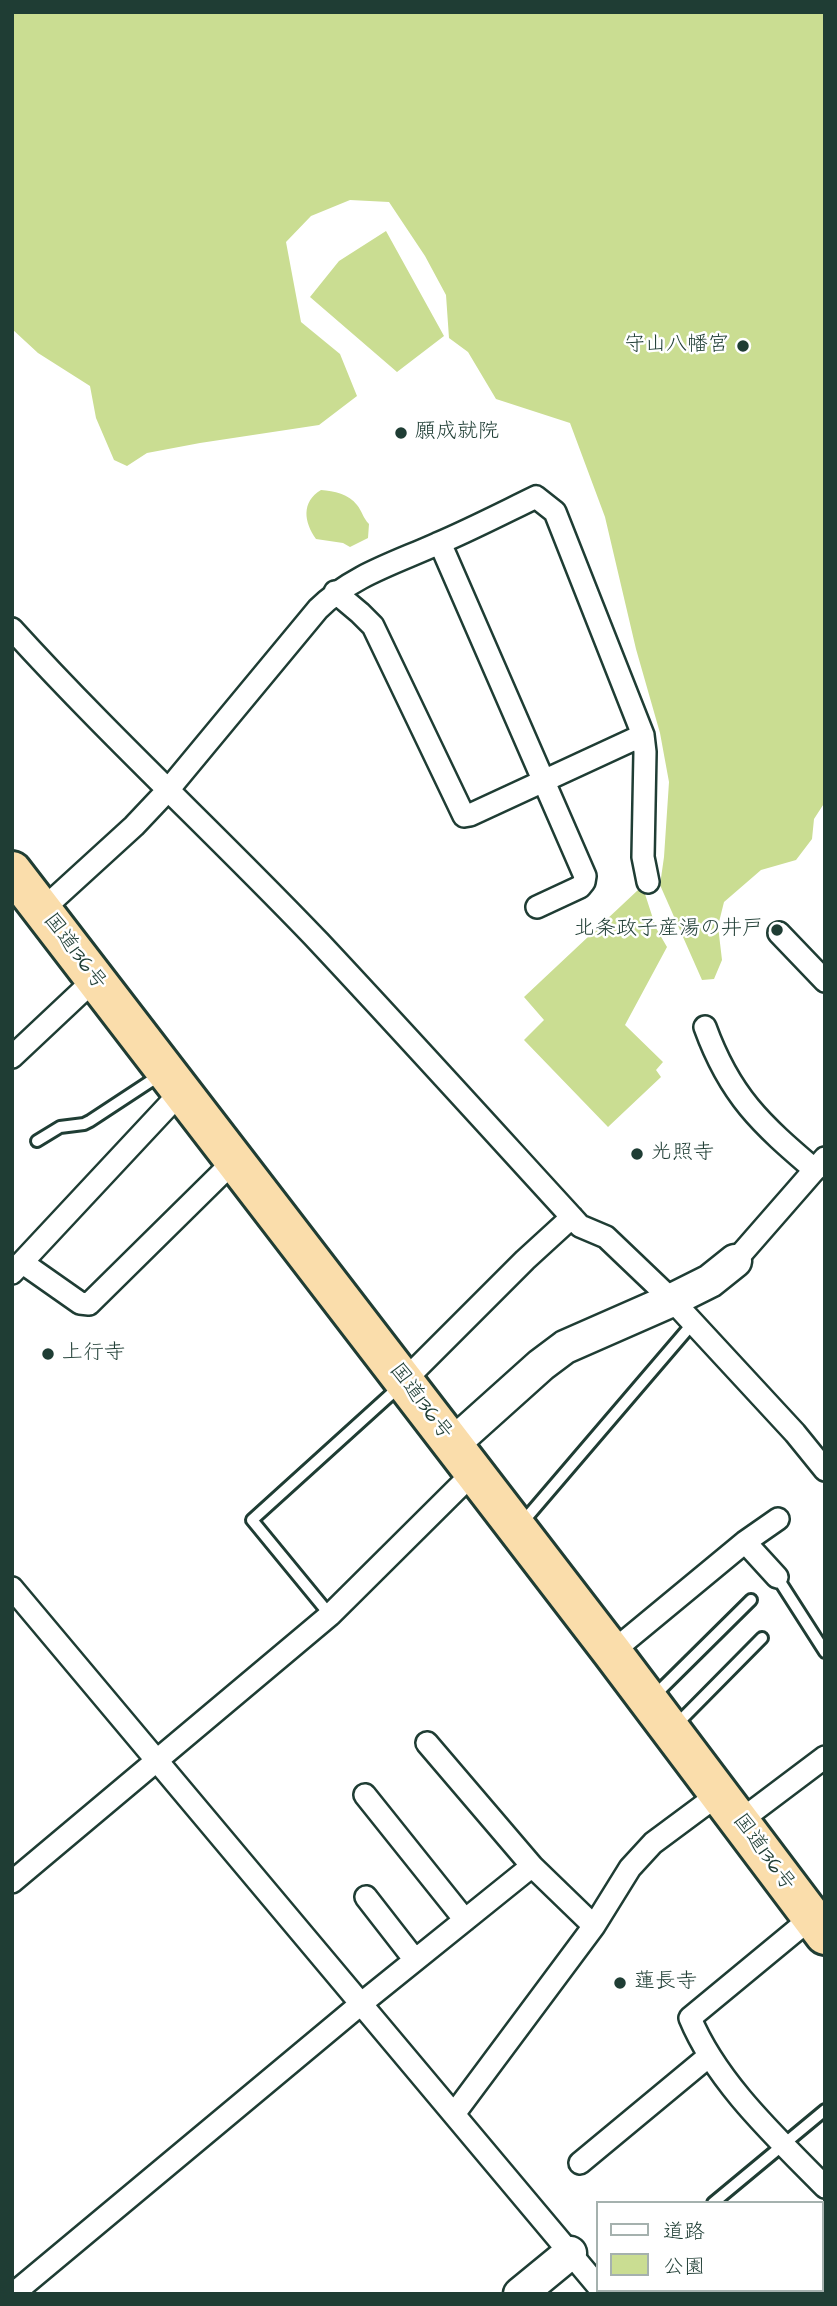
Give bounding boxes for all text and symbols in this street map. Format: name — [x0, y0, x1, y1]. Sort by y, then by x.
place label: 守山八幡宮 — [624, 333, 729, 359]
marker: 守山八幡宮 — [735, 338, 751, 354]
place label: 願成就院 — [415, 420, 499, 446]
marker: 願成就院 — [393, 425, 409, 441]
street label: 国道136号 — [37, 909, 111, 995]
place label: 北条政子産湯の井戸 — [574, 917, 763, 943]
marker: 北条政子産湯の井戸 — [769, 922, 785, 938]
place label: 光照寺 — [651, 1141, 714, 1167]
marker: 光照寺 — [629, 1146, 645, 1162]
place label: 上行寺 — [62, 1341, 125, 1367]
marker: 上行寺 — [40, 1346, 56, 1362]
street label: 国道136号 — [383, 1359, 457, 1445]
street label: 国道136号 — [726, 1809, 800, 1897]
place label: 蓮長寺 — [634, 1970, 697, 1996]
marker: 蓮長寺 — [612, 1975, 628, 1991]
legend — [596, 2201, 823, 2292]
text: 道路 — [663, 2217, 705, 2246]
text: 公園 — [663, 2252, 705, 2281]

